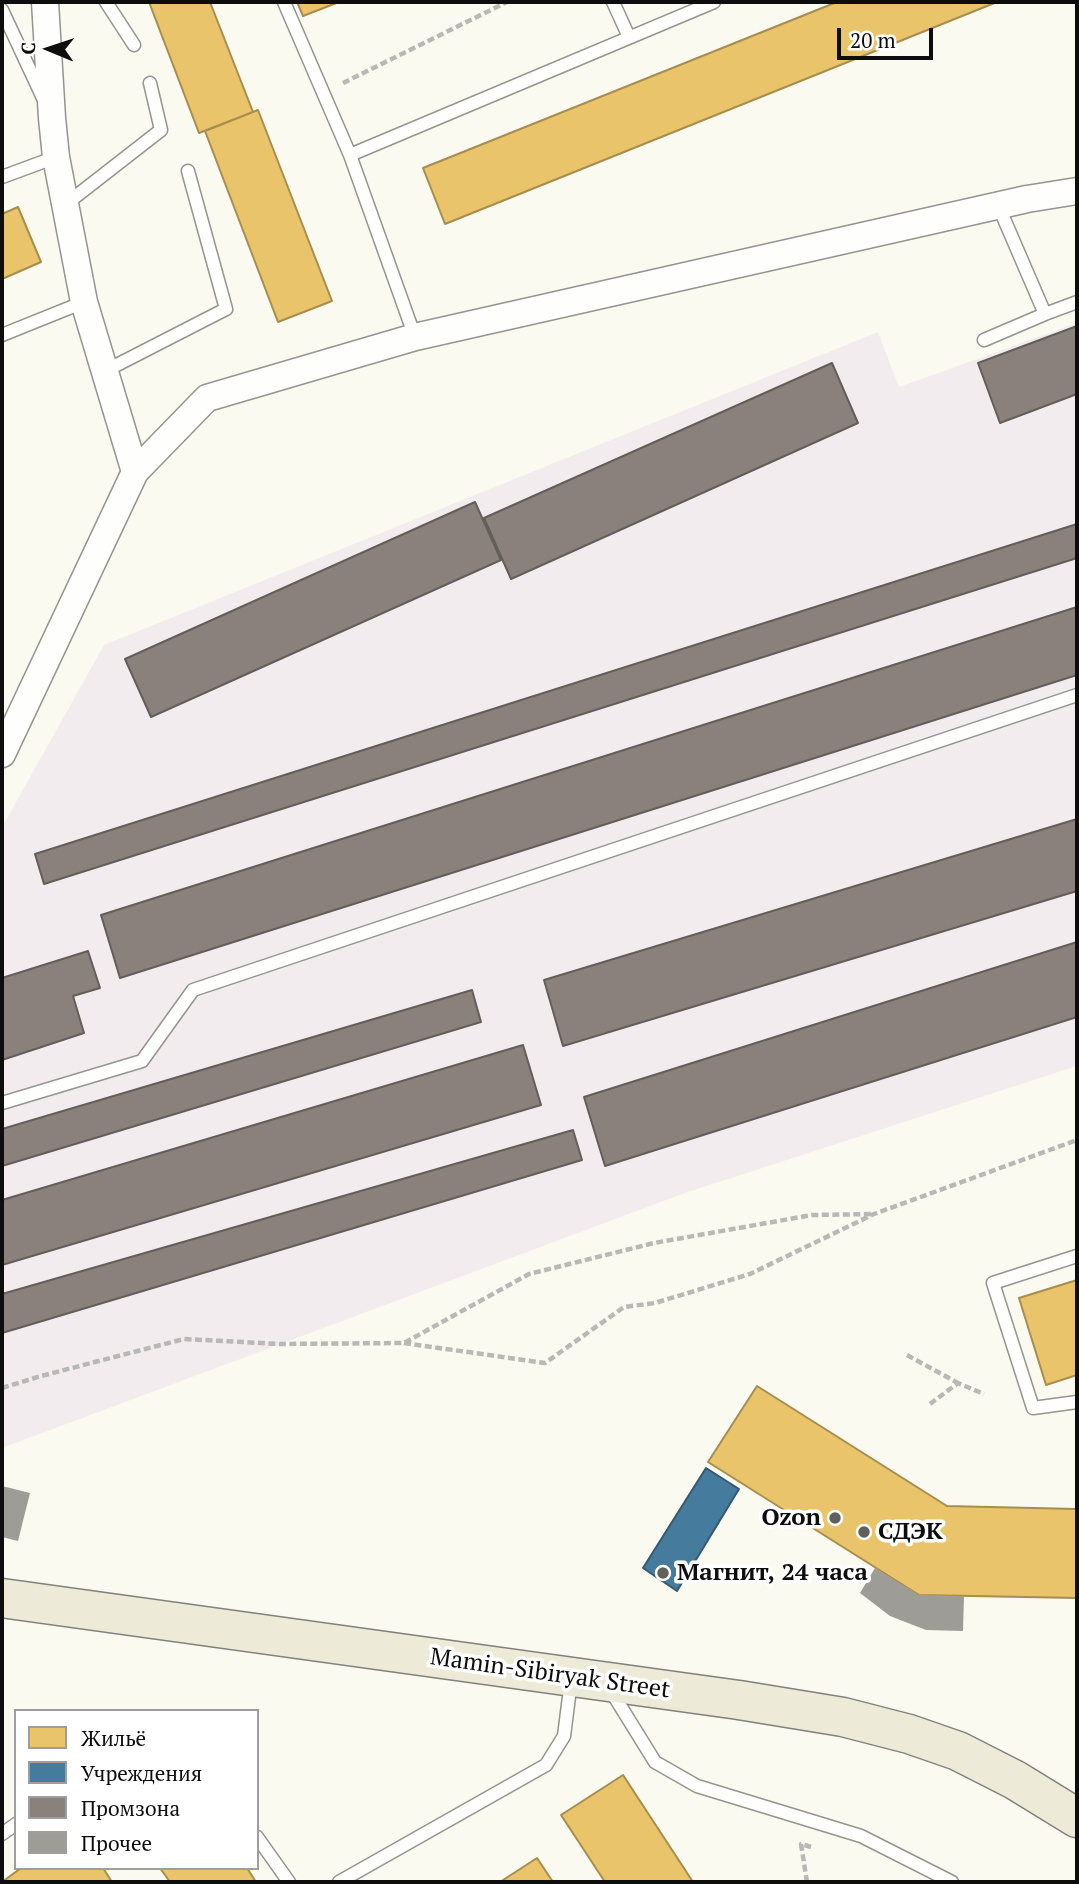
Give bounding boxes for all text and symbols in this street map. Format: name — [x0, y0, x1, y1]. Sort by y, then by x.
north arrow — [14, 14, 84, 84]
scale bar — [841, 14, 937, 58]
text: 20 m — [850, 26, 896, 54]
text: С — [15, 42, 40, 55]
place label: Ozon — [762, 1504, 821, 1532]
marker: Ozon — [827, 1510, 843, 1526]
place label: СДЭК — [878, 1518, 943, 1546]
marker: СДЭК — [856, 1524, 872, 1540]
place label: Магнит, 24 часа — [677, 1559, 868, 1587]
marker: Магнит, 24 часа — [655, 1565, 671, 1581]
street label: Mamin-Sibiryak Street — [428, 1643, 672, 1705]
legend — [14, 1709, 259, 1870]
text: Жильё — [81, 1724, 146, 1752]
text: Учреждения — [81, 1759, 202, 1787]
text: Промзона — [81, 1794, 180, 1822]
text: Прочее — [81, 1829, 152, 1857]

